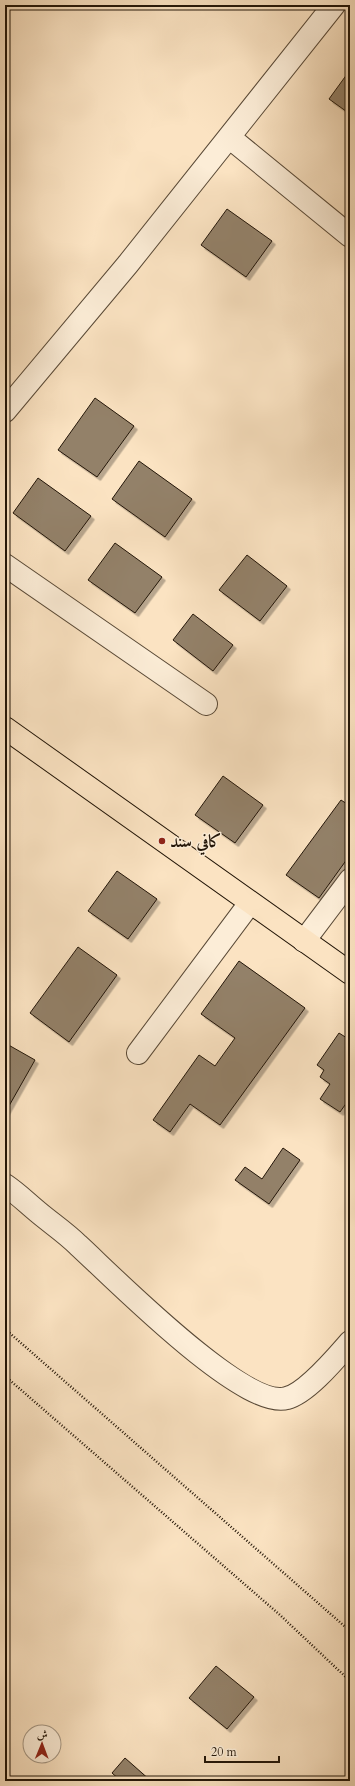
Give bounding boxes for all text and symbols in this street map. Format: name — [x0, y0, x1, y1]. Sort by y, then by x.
place label: كافي سند — [170, 830, 222, 856]
marker: كافي سند — [157, 836, 167, 846]
north arrow — [22, 1724, 62, 1764]
text: ش — [37, 1727, 48, 1742]
scale bar — [205, 1738, 279, 1764]
text: 20 m — [211, 1744, 238, 1760]

